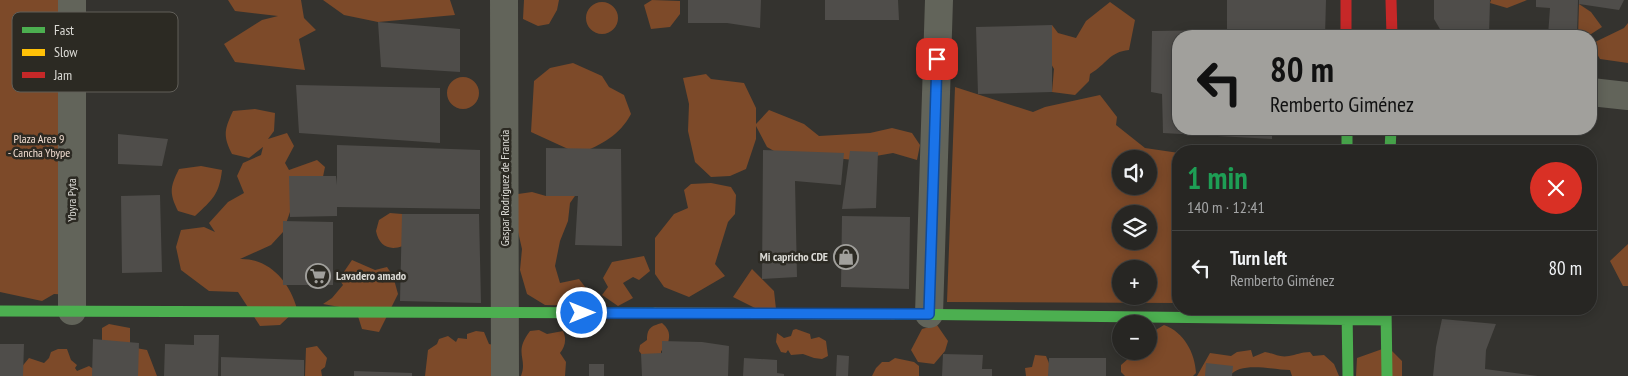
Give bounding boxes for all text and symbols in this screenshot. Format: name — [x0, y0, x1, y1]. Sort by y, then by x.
legend — [12, 12, 178, 92]
text: Fast — [54, 21, 74, 39]
pin — [916, 38, 958, 80]
text: Slow — [54, 43, 78, 61]
icon: arrive — [923, 45, 951, 73]
text: 80 m — [1270, 46, 1334, 92]
icon: left — [1187, 50, 1252, 115]
text: Jam — [53, 66, 72, 84]
text: Remberto Giménez — [1270, 90, 1414, 118]
street label: Gaspar Rodríguez de Francia — [497, 129, 512, 246]
park label: Plaza Area 9 - Cancha Ybype — [8, 131, 70, 160]
map controls — [1112, 150, 1157, 360]
button: sound — [1112, 150, 1157, 195]
text: 1 min — [1187, 158, 1248, 197]
button: close — [1530, 162, 1582, 214]
street label: Ybyra Pyta — [64, 178, 79, 222]
text: 140 m · 12:41 — [1187, 197, 1265, 217]
button: layers — [1112, 205, 1157, 250]
shop icon: Mi capricho CDE — [833, 244, 859, 270]
text: Turn left — [1230, 246, 1287, 270]
place label: Mi capricho CDE — [760, 249, 828, 264]
icon: left — [1187, 254, 1215, 282]
text: 80 m — [1549, 256, 1582, 280]
button: + — [1112, 260, 1157, 305]
supermarket icon: Lavadero amado — [305, 263, 331, 289]
place label: Lavadero amado — [336, 268, 407, 283]
text: Remberto Giménez — [1230, 270, 1335, 290]
position arrow — [555, 286, 607, 338]
button: − — [1112, 315, 1157, 360]

